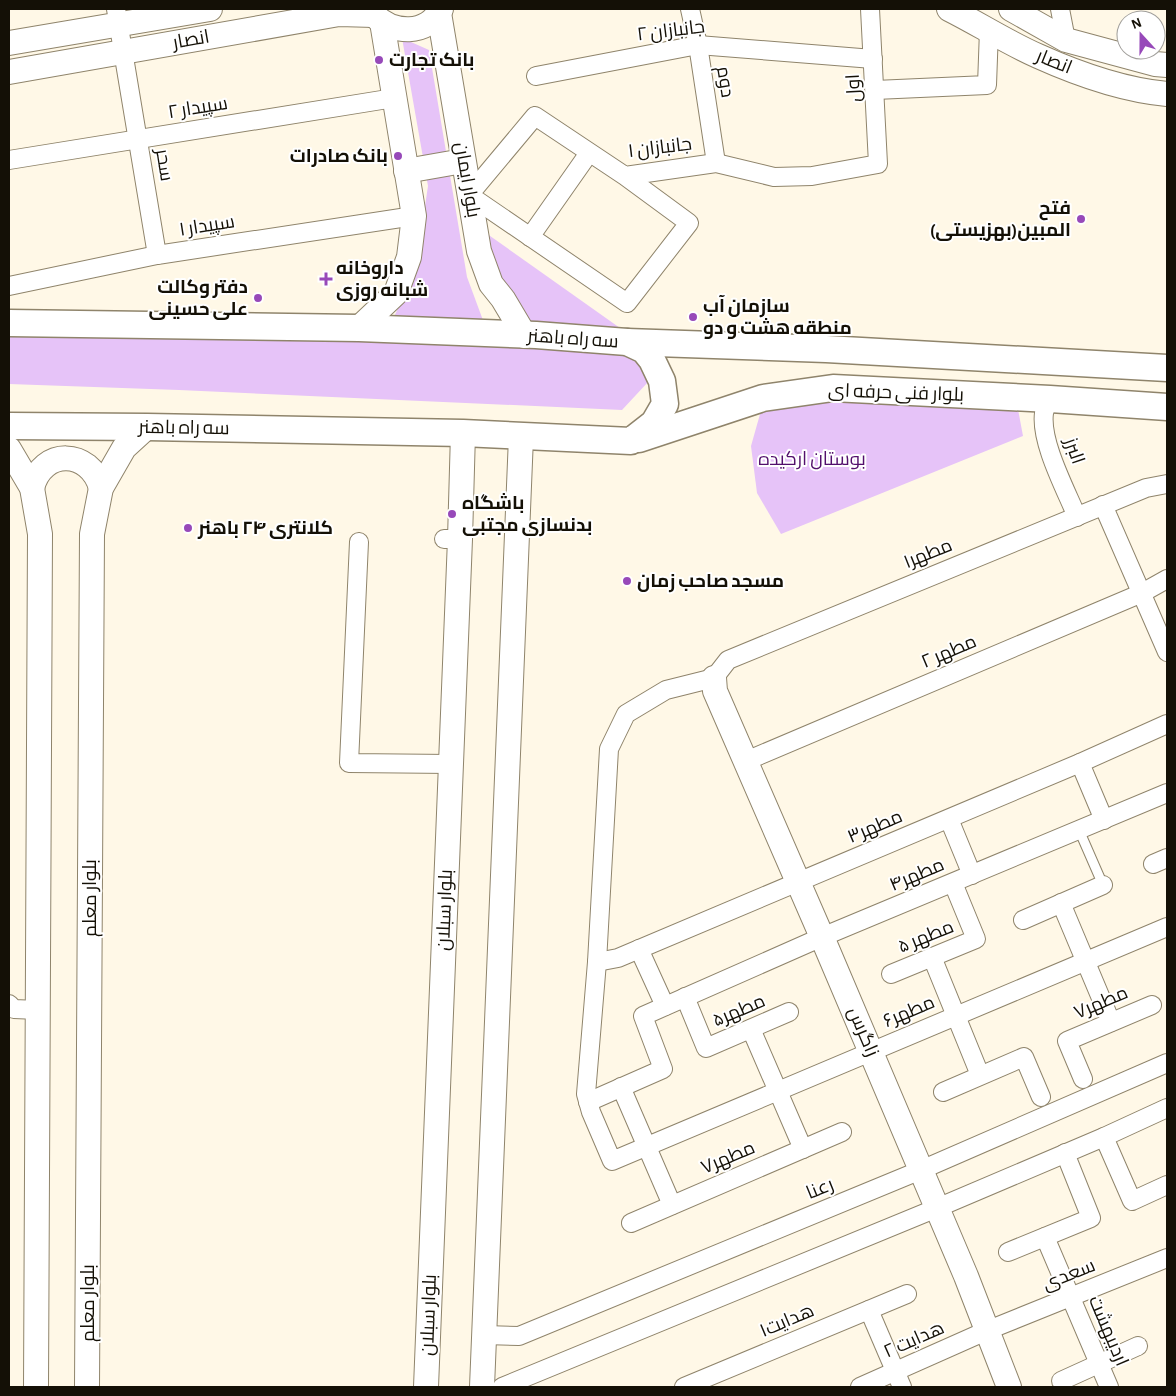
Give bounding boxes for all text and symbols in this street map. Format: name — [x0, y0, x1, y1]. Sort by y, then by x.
north arrow — [1116, 10, 1166, 60]
text: N — [1130, 16, 1144, 32]
street label: جانبازان ۲ — [636, 17, 706, 46]
street label: انصار — [170, 27, 211, 54]
street label: انصار — [1032, 46, 1075, 79]
place label: بانک تجارت — [389, 51, 475, 71]
marker: بانک تجارت — [373, 54, 385, 66]
street label: دوم — [710, 65, 737, 99]
street label: اول — [844, 73, 865, 103]
street label: سپیدار ۲ — [167, 94, 229, 123]
street label: جانبازان ۱ — [627, 135, 693, 162]
street label: بلوار ایمان — [450, 141, 483, 219]
street label: سحر — [151, 146, 176, 183]
place label: بانک صادرات — [290, 147, 388, 167]
marker: بانک صادرات — [392, 150, 404, 162]
place label: فتح المبین(بهزیستی) — [930, 199, 1071, 241]
street label: سپیدار ۱ — [178, 212, 236, 241]
marker: فتح المبین(بهزیستی) — [1075, 213, 1087, 225]
place label: داروخانه شبانه روزی — [336, 259, 428, 302]
marker: داروخانه شبانه روزی — [320, 273, 332, 285]
place label: دفتر وکالت علی حسینی — [149, 278, 248, 320]
marker: دفتر وکالت علی حسینی — [252, 292, 264, 304]
place label: سازمان آب منطقه هشت و دو — [703, 295, 852, 339]
marker: سازمان آب منطقه هشت و دو — [687, 311, 699, 323]
street label: سه راه باهنر — [526, 326, 619, 353]
street label: بلوار فنی حرفه ای — [828, 381, 964, 406]
street label: سه راه باهنر — [137, 418, 230, 439]
street label: البرز — [1059, 434, 1087, 467]
park label: بوستان ارکیده — [758, 450, 866, 470]
place label: باشگاه بدنسازی مجتبی — [462, 493, 592, 537]
marker: باشگاه بدنسازی مجتبی — [446, 508, 458, 520]
place label: کلانتری ۲۴ باهنر — [197, 519, 333, 539]
marker: کلانتری ۲۴ باهنر — [182, 522, 194, 534]
street label: مطهر۱ — [901, 536, 955, 573]
place label: مسجد صاحب زمان — [637, 572, 784, 593]
marker: مسجد صاحب زمان — [621, 575, 633, 587]
street label: مطهر ۲ — [919, 632, 980, 673]
street label: مطهر۳ — [845, 807, 906, 848]
street label: مطهر۴ — [887, 855, 947, 896]
street label: بلوار معلم — [81, 859, 103, 937]
street label: بلوار سبلان — [434, 869, 457, 951]
street label: مطهر ۵ — [895, 917, 957, 958]
street label: مطهر۷ — [1071, 983, 1131, 1024]
street label: مطهر۵ — [710, 992, 768, 1031]
street label: مطهر۶ — [881, 993, 938, 1032]
street label: زاگرس — [843, 1004, 883, 1060]
street label: مطهر۷ — [698, 1138, 758, 1179]
street label: رعنا — [804, 1175, 837, 1204]
street label: سعدی — [1040, 1256, 1098, 1295]
street label: بلوار معلم — [79, 1264, 101, 1342]
street label: بلوار سبلان — [418, 1274, 441, 1356]
street label: اردیبهشت — [1084, 1293, 1132, 1369]
street label: هدایت۱ — [757, 1301, 817, 1341]
street label: هدایت ۲ — [881, 1318, 947, 1362]

